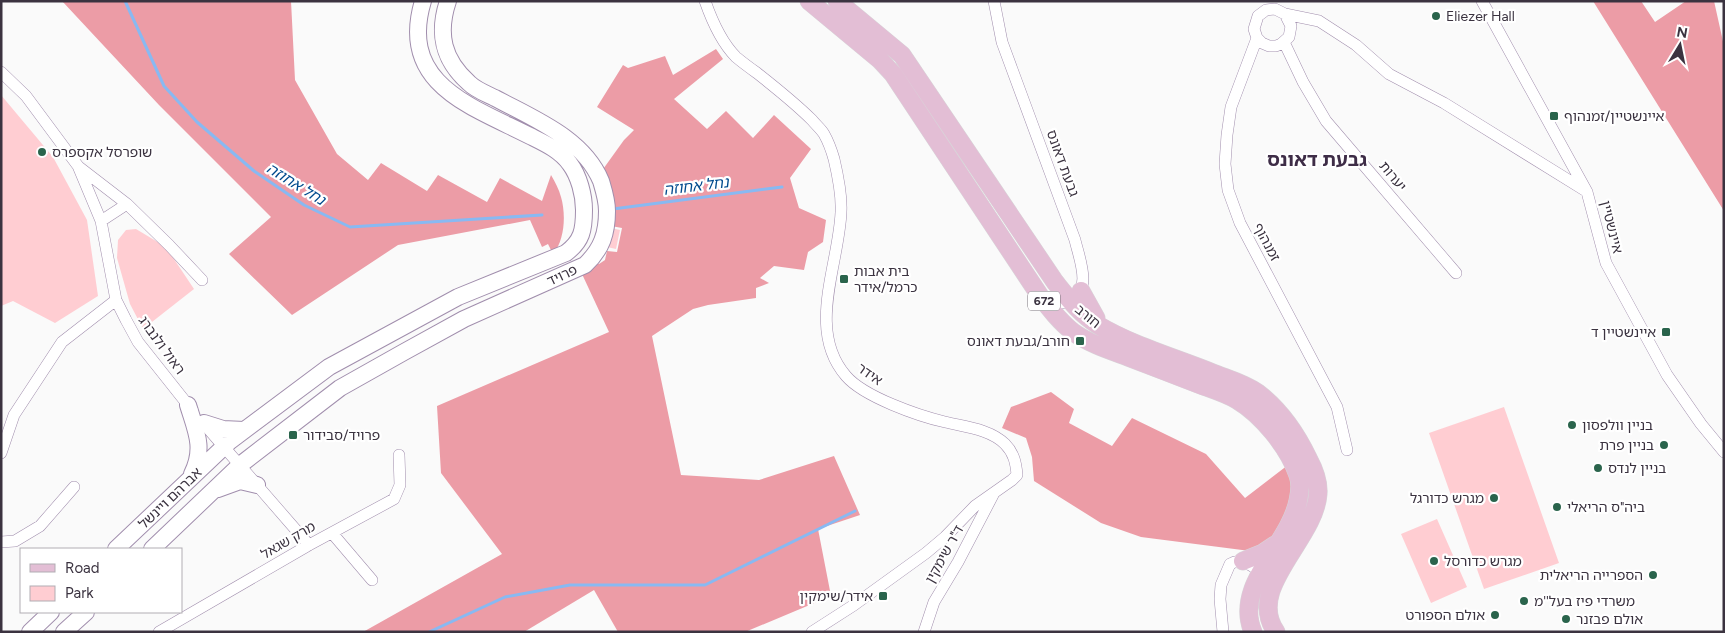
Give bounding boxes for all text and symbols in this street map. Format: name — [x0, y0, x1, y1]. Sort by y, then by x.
place label: Eliezer Hall — [1446, 8, 1515, 25]
marker: Eliezer Hall — [1430, 10, 1442, 22]
north arrow — [1655, 20, 1705, 70]
text: N — [1675, 23, 1689, 42]
place label: איינשטיין/זמנהוף — [1564, 108, 1664, 125]
marker: איינשטיין/זמנהוף — [1548, 110, 1560, 122]
street label: גבעת דאונס — [1043, 128, 1082, 199]
place label: שופרסל אקספרס — [52, 144, 152, 161]
marker: שופרסל אקספרס — [36, 146, 48, 158]
district label: גבעת דאונס — [1267, 148, 1367, 171]
street label: יערות — [1375, 158, 1410, 195]
water label: נחל אחוזה — [263, 159, 330, 210]
water label: נחל אחוזה — [662, 173, 731, 199]
street label: איינשטיין — [1597, 199, 1626, 256]
street label: זמנהוף — [1249, 220, 1284, 265]
street label: פרויד — [544, 261, 580, 290]
place label: בית אבות כרמל/אידר — [854, 263, 918, 296]
marker: בית אבות כרמל/אידר — [838, 273, 850, 285]
road number: 672 — [1028, 292, 1060, 310]
street label: חורב — [1071, 301, 1104, 332]
street label: ראול ולנברג — [135, 313, 189, 378]
place label: איינשטיין ד — [1591, 324, 1656, 341]
marker: איינשטיין ד — [1660, 326, 1672, 338]
place label: חורב/גבעת דאונס — [967, 333, 1070, 350]
marker: חורב/גבעת דאונס — [1074, 335, 1086, 347]
street label: אידר — [854, 360, 886, 389]
place label: בניין וולפסון — [1582, 417, 1653, 434]
marker: בניין וולפסון — [1566, 419, 1578, 431]
place label: פרויד/סבידור — [303, 427, 380, 444]
marker: פרויד/סבידור — [287, 429, 299, 441]
place label: בניין פרת — [1600, 437, 1654, 454]
marker: בניין פרת — [1658, 439, 1670, 451]
place label: בניין לנדס — [1608, 460, 1666, 477]
marker: בניין לנדס — [1592, 462, 1604, 474]
street label: אברהם ויינשל — [135, 464, 205, 533]
place label: מגרש כדורגל — [1410, 490, 1484, 507]
marker: מגרש כדורגל — [1488, 492, 1500, 504]
place label: ביה"ס הריאלי — [1567, 499, 1645, 516]
marker: ביה"ס הריאלי — [1551, 501, 1563, 513]
street label: מרק שגאל — [258, 518, 319, 563]
street label: ד"ר שימקין — [922, 522, 968, 586]
legend — [20, 548, 182, 613]
place label: מגרש כדורסל — [1444, 553, 1522, 570]
marker: מגרש כדורסל — [1428, 555, 1440, 567]
text: Road — [65, 559, 100, 577]
place label: הספרייה הריאלית — [1540, 567, 1643, 584]
marker: הספרייה הריאלית — [1647, 569, 1659, 581]
text: Park — [65, 584, 94, 602]
place label: אידר/שימקין — [799, 588, 873, 605]
marker: אידר/שימקין — [877, 590, 889, 602]
place label: משרדי פיז בעל''מ — [1534, 593, 1635, 610]
marker: משרדי פיז בעל''מ — [1518, 595, 1530, 607]
place label: אולם הספורט — [1406, 607, 1485, 624]
marker: אולם הספורט — [1489, 609, 1501, 621]
place label: אולם פבזנר — [1576, 611, 1643, 628]
marker: אולם פבזנר — [1560, 613, 1572, 625]

